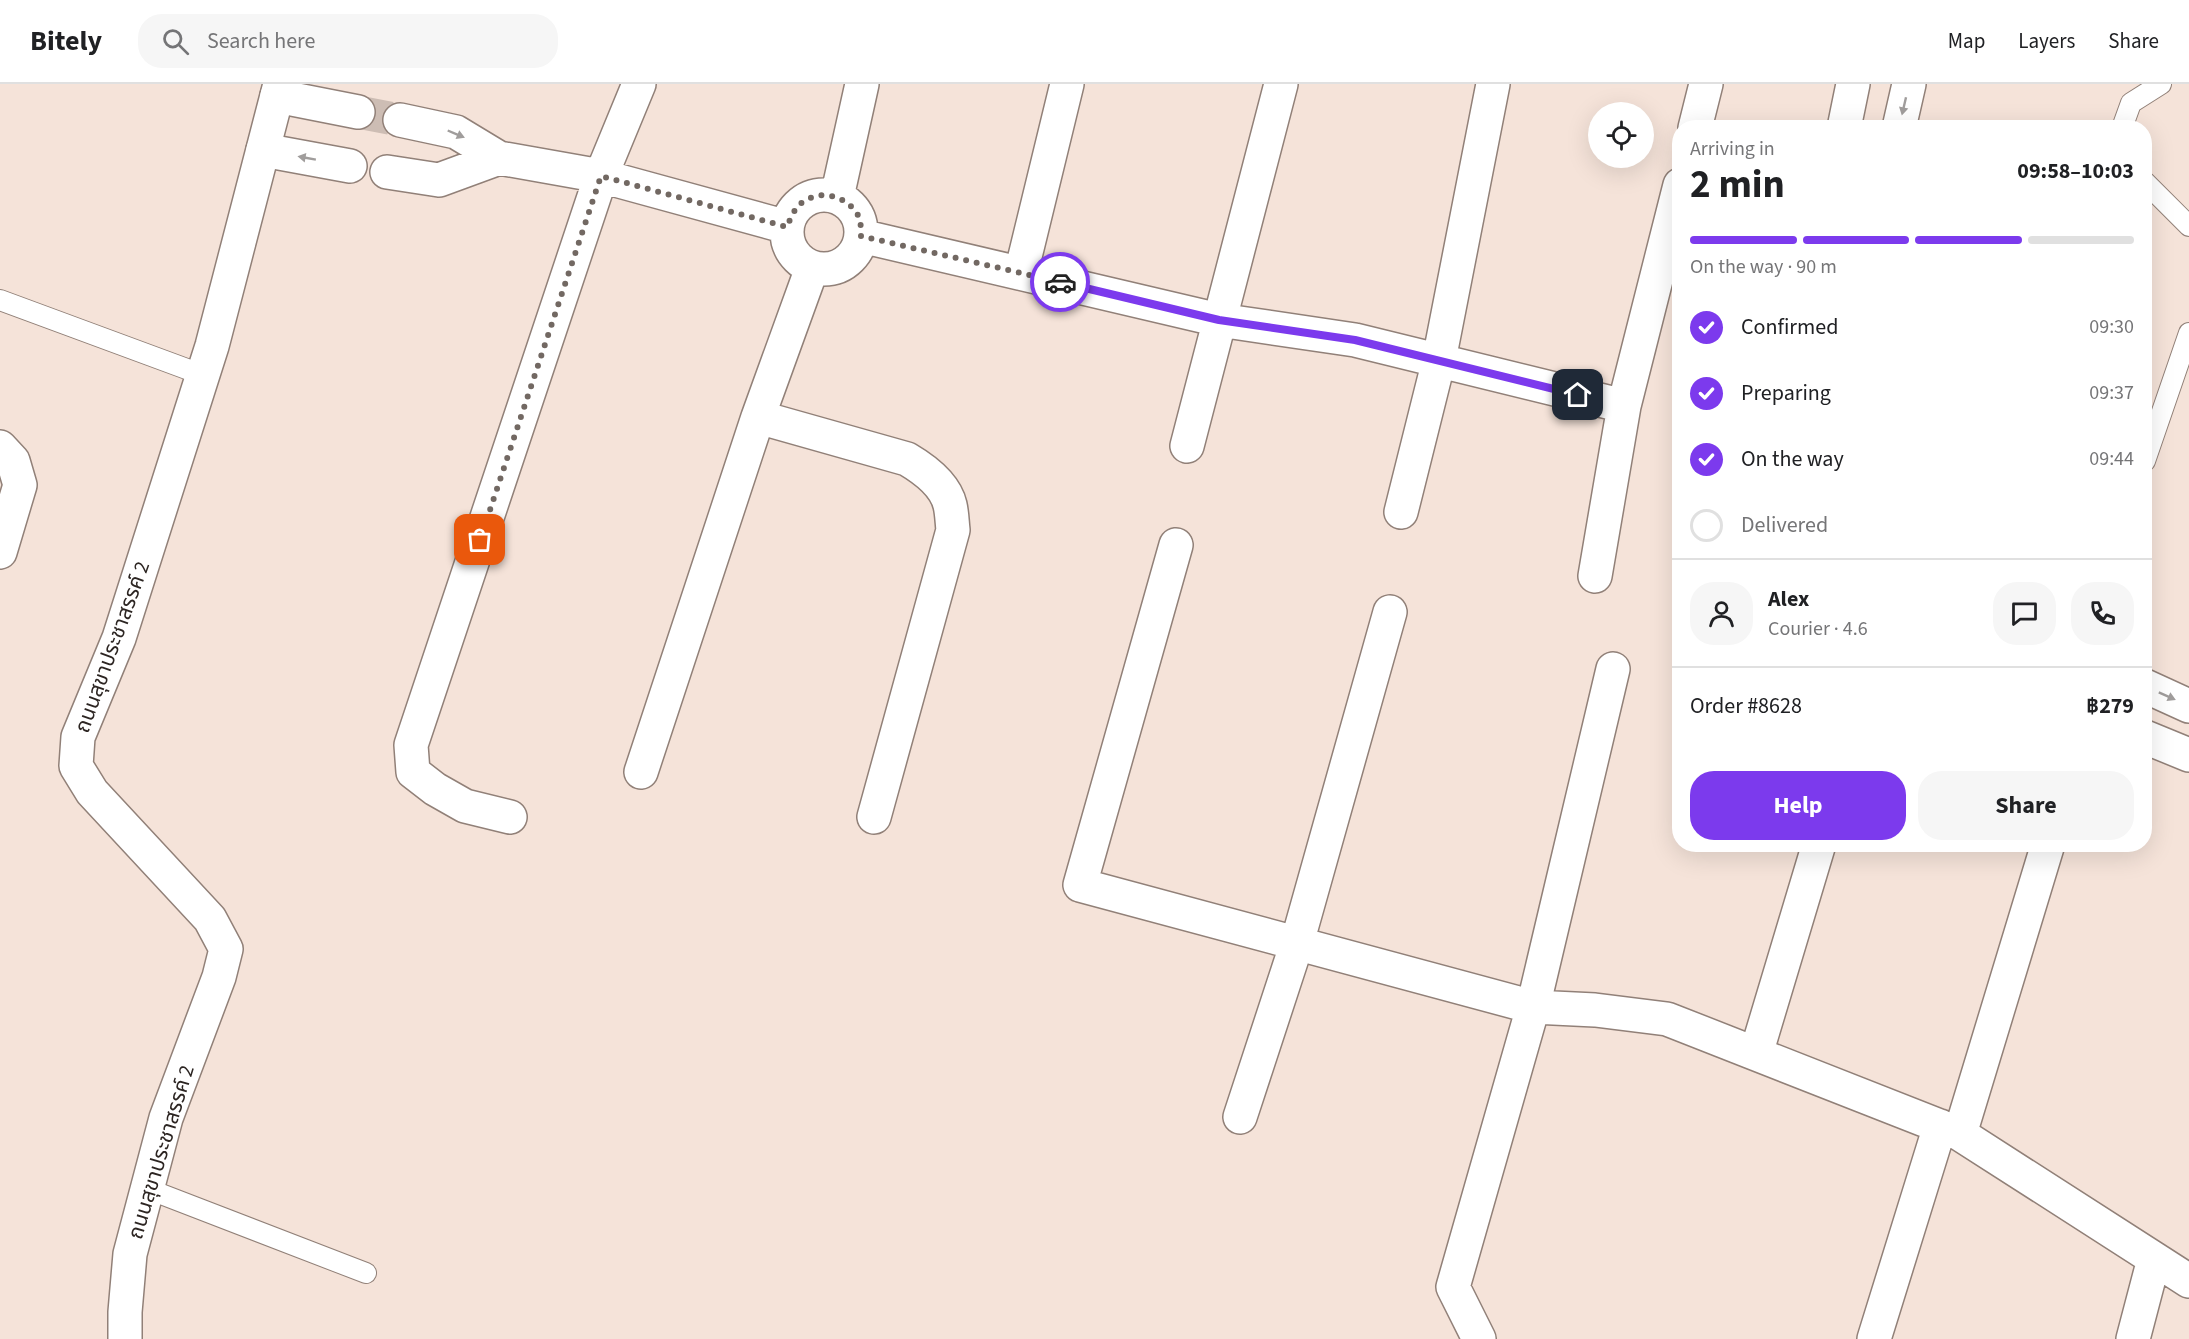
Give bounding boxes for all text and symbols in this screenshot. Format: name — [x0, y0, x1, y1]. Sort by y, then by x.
search box — [138, 14, 558, 68]
text: Bitely — [30, 21, 102, 61]
icon: search — [159, 25, 192, 58]
text: Search here — [207, 25, 315, 57]
text: Map — [1948, 26, 1985, 56]
text: Layers — [2018, 26, 2075, 56]
text: Share — [2108, 26, 2159, 56]
one-way arrow — [1898, 97, 1908, 115]
map controls — [1588, 102, 1654, 168]
button: locate — [1588, 102, 1654, 168]
one-way arrow — [448, 129, 466, 139]
text: Arriving in — [1690, 135, 1775, 163]
one-way arrow — [297, 153, 316, 162]
text: 09:58–10:03 — [2017, 155, 2134, 187]
text: 2 min — [1690, 157, 1785, 213]
courier — [1030, 252, 1090, 312]
text: On the way · 90 m — [1690, 253, 1837, 281]
icon: car — [1044, 266, 1077, 299]
icon: check — [1690, 311, 1723, 344]
text: Confirmed — [1741, 311, 1838, 343]
text: 09:30 — [2089, 313, 2134, 341]
pin — [1552, 369, 1603, 420]
icon: check — [1690, 377, 1723, 410]
text: Preparing — [1741, 377, 1831, 409]
icon: home — [1561, 378, 1594, 411]
text: 09:37 — [2089, 379, 2134, 407]
icon: check — [1690, 443, 1723, 476]
text: On the way — [1741, 443, 1844, 475]
text: 09:44 — [2089, 445, 2134, 473]
text: Delivered — [1741, 509, 1828, 541]
pin — [454, 514, 505, 565]
icon: bag — [463, 523, 496, 556]
street label: ถนนสุขาประชาสรรค์ 2 — [67, 557, 157, 737]
button: person — [1690, 582, 1753, 645]
button: chat — [1993, 582, 2056, 645]
button: phone — [2071, 582, 2134, 645]
text: Alex — [1768, 583, 1809, 615]
text: Courier · 4.6 — [1768, 615, 1868, 643]
text: Order #8628 — [1690, 690, 1802, 722]
text: ฿279 — [2086, 690, 2134, 722]
one-way arrow — [2158, 692, 2176, 701]
button: Help — [1690, 771, 1906, 840]
button: Share — [1918, 771, 2134, 840]
street label: ถนนสุขาประชาสรรค์ 2 — [120, 1061, 202, 1243]

